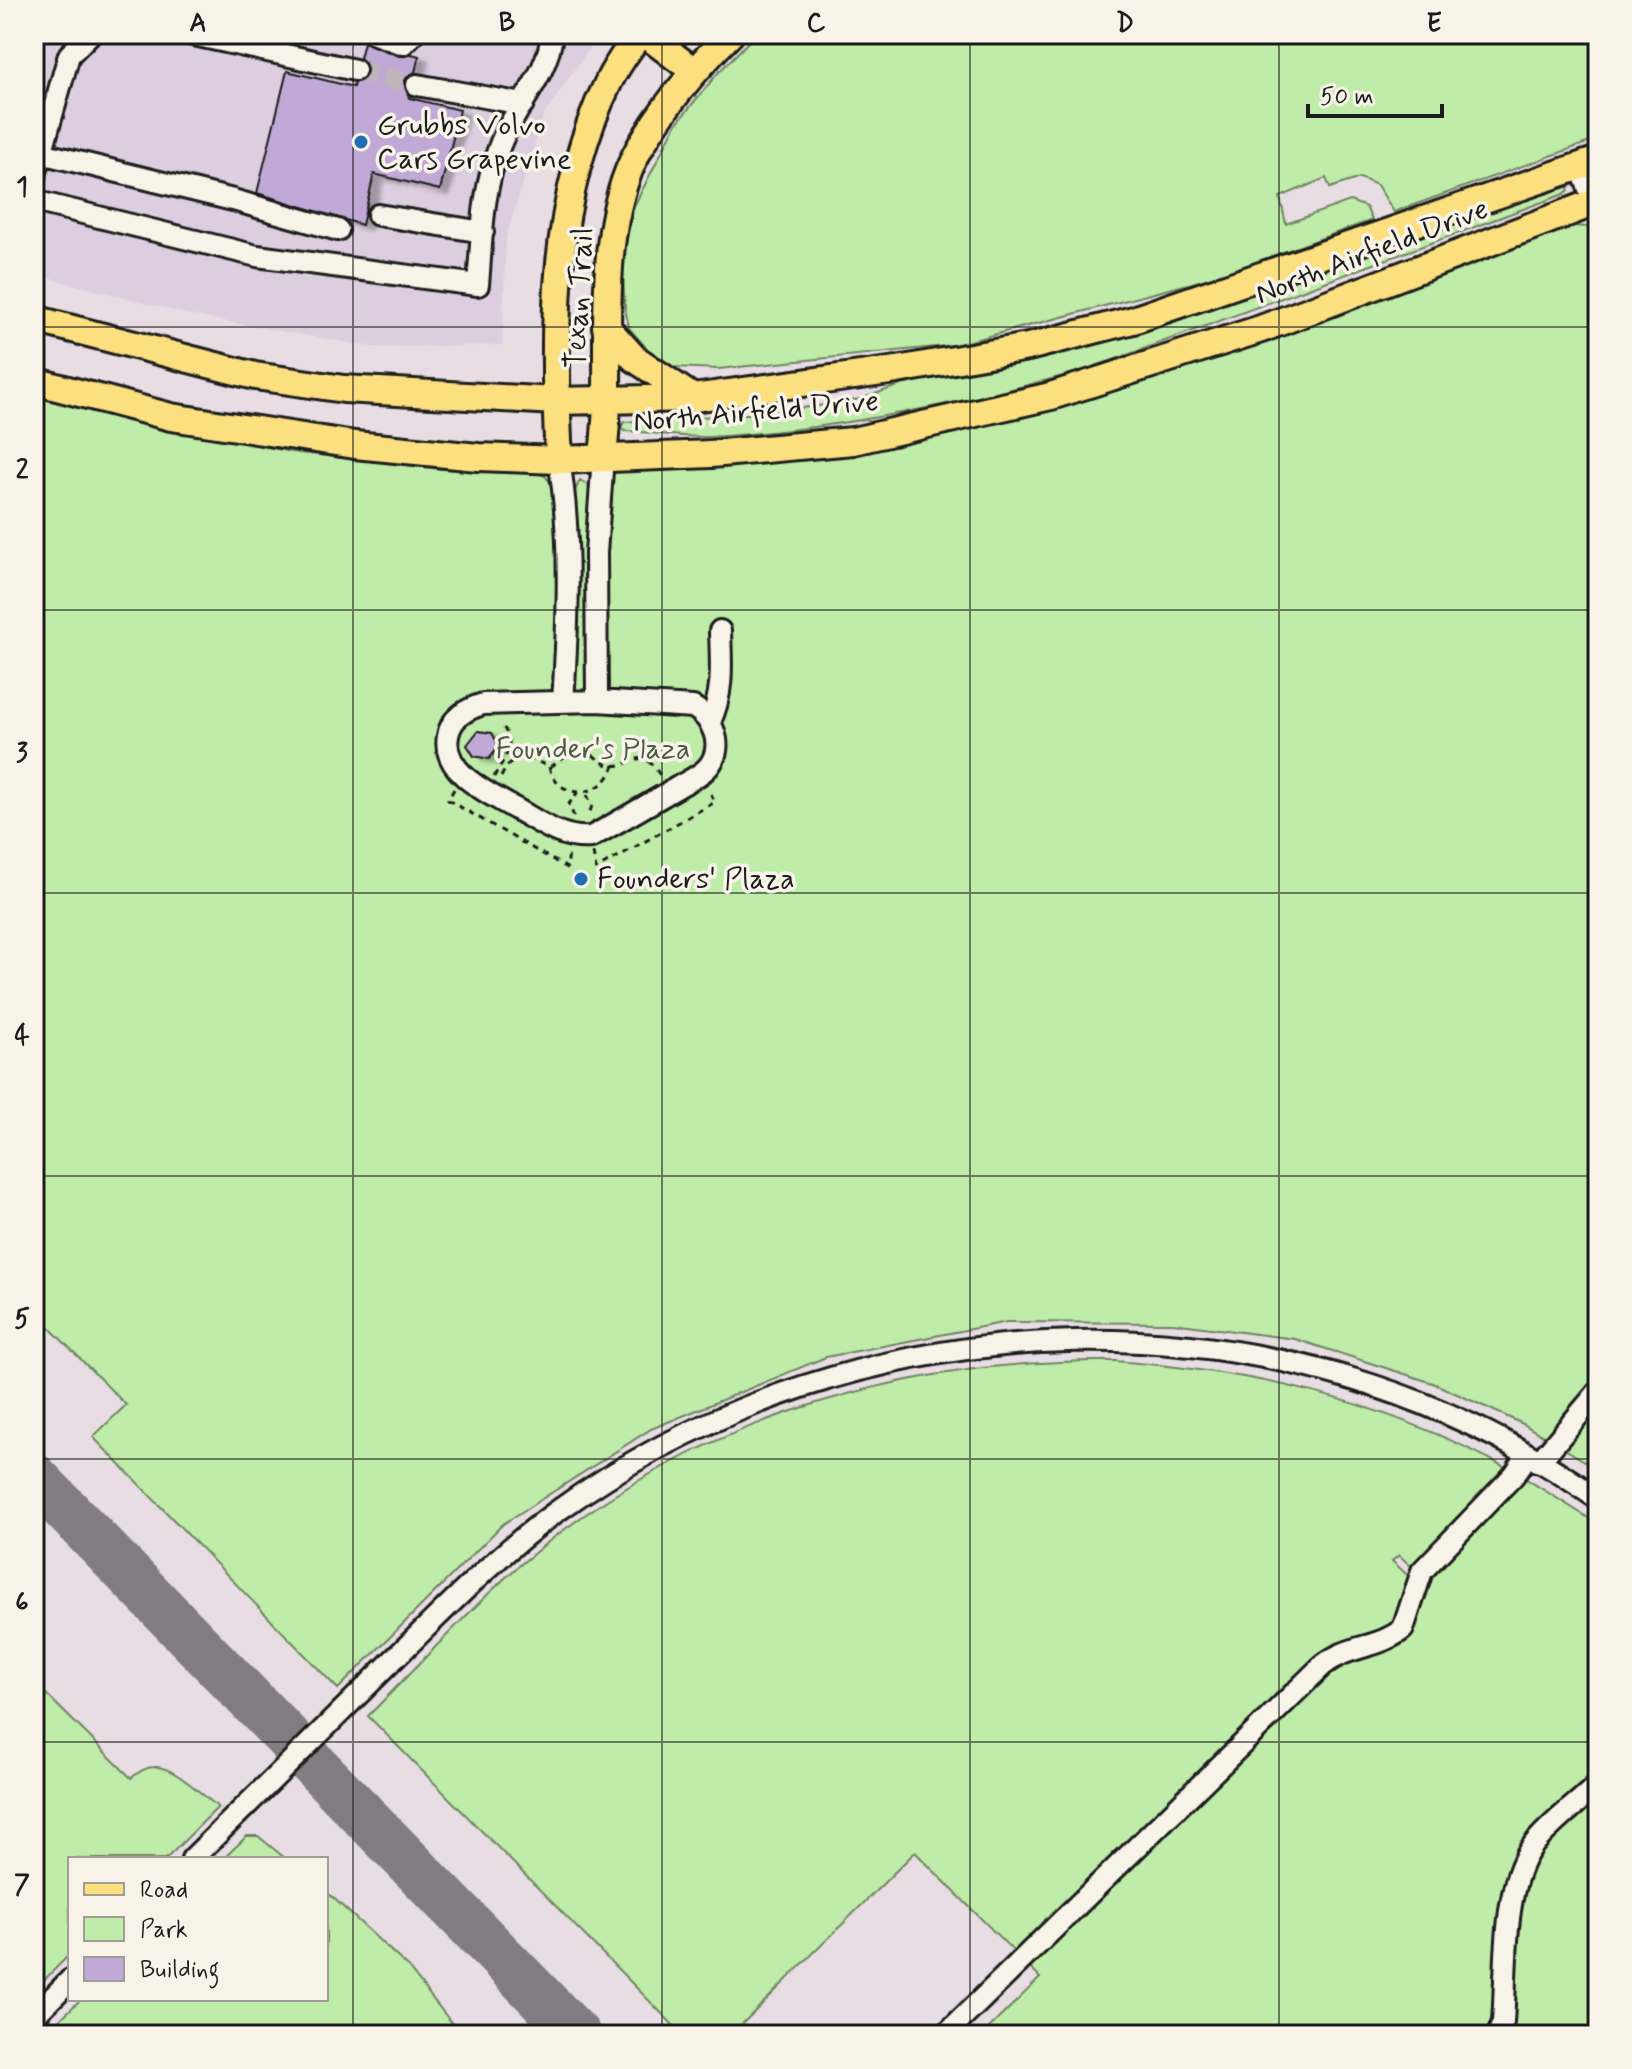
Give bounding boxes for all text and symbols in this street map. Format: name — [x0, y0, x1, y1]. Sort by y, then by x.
text: A — [189, 7, 207, 41]
text: B — [499, 7, 515, 41]
text: C — [807, 7, 826, 41]
text: D — [1116, 7, 1134, 41]
text: E — [1426, 7, 1442, 41]
scale bar — [1308, 68, 1442, 118]
text: 50 m — [1320, 82, 1374, 113]
place label: Grubbs Volvo Cars Grapevine — [377, 106, 572, 179]
marker: Grubbs Volvo Cars Grapevine — [352, 133, 370, 151]
text: 1 — [16, 171, 28, 205]
street label: North Airfield Drive — [1250, 190, 1494, 314]
street label: Texan Trail — [557, 226, 603, 370]
street label: North Airfield Drive — [632, 382, 880, 442]
text: 2 — [16, 454, 29, 488]
park label: Founder's Plaza — [495, 730, 691, 769]
text: 3 — [16, 737, 28, 771]
place label: Founders' Plaza — [597, 860, 795, 899]
marker: Founders' Plaza — [572, 870, 590, 888]
text: 4 — [14, 1020, 30, 1054]
text: 5 — [14, 1303, 30, 1337]
text: 6 — [15, 1586, 29, 1620]
legend — [68, 1857, 328, 2001]
text: 7 — [14, 1869, 30, 1903]
text: Road — [140, 1875, 188, 1906]
text: Park — [140, 1915, 188, 1946]
text: Building — [140, 1955, 220, 1989]

